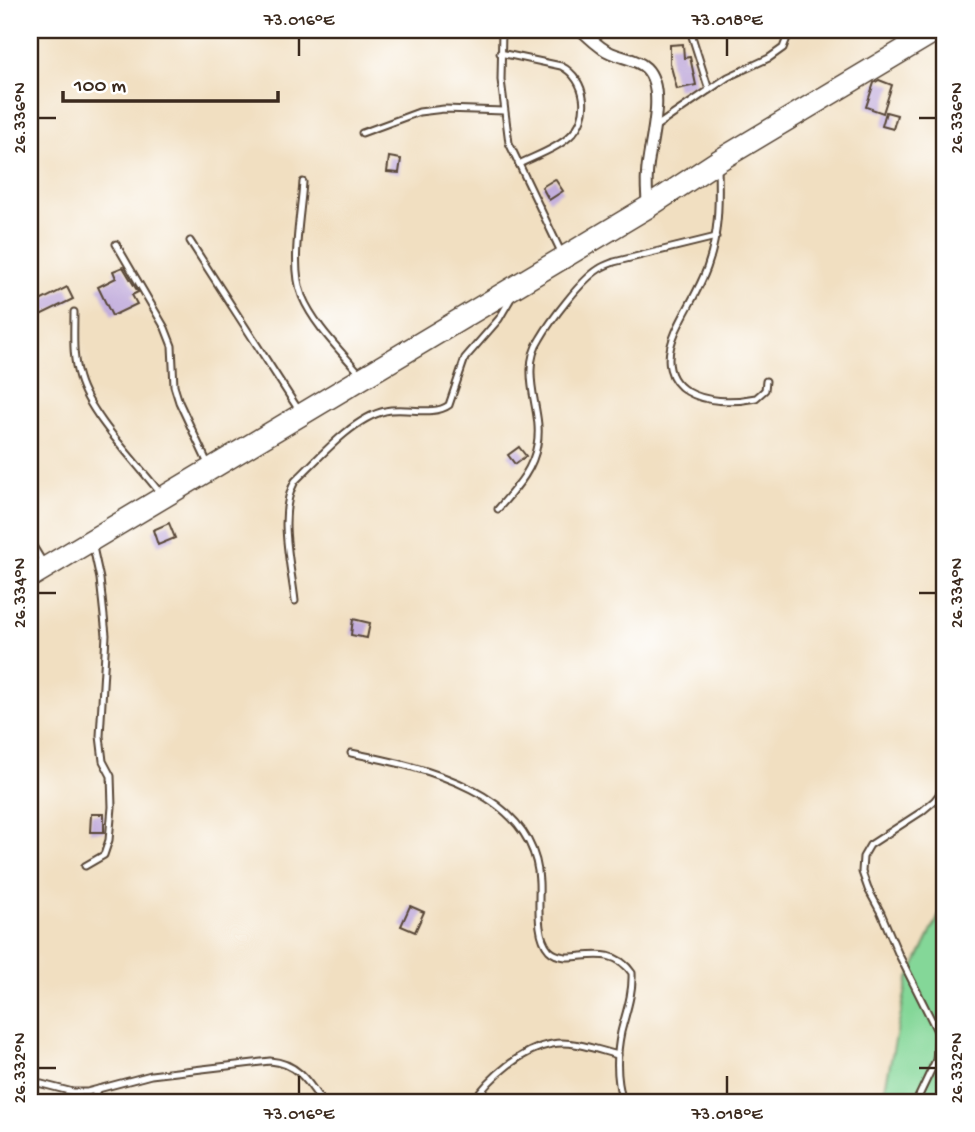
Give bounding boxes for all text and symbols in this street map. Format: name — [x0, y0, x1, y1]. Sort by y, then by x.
text: 73.016°E — [263, 11, 335, 32]
text: 73.018°E — [690, 11, 763, 32]
scale bar — [63, 60, 278, 104]
text: 100 m — [73, 75, 126, 100]
text: 26.336°N — [11, 82, 32, 154]
text: 26.336°N — [948, 82, 969, 154]
text: 26.334°N — [11, 558, 32, 628]
text: 26.334°N — [948, 558, 969, 628]
text: 26.332°N — [11, 1033, 32, 1103]
text: 26.332°N — [948, 1033, 969, 1103]
text: 73.016°E — [263, 1105, 335, 1126]
text: 73.018°E — [690, 1105, 763, 1126]

